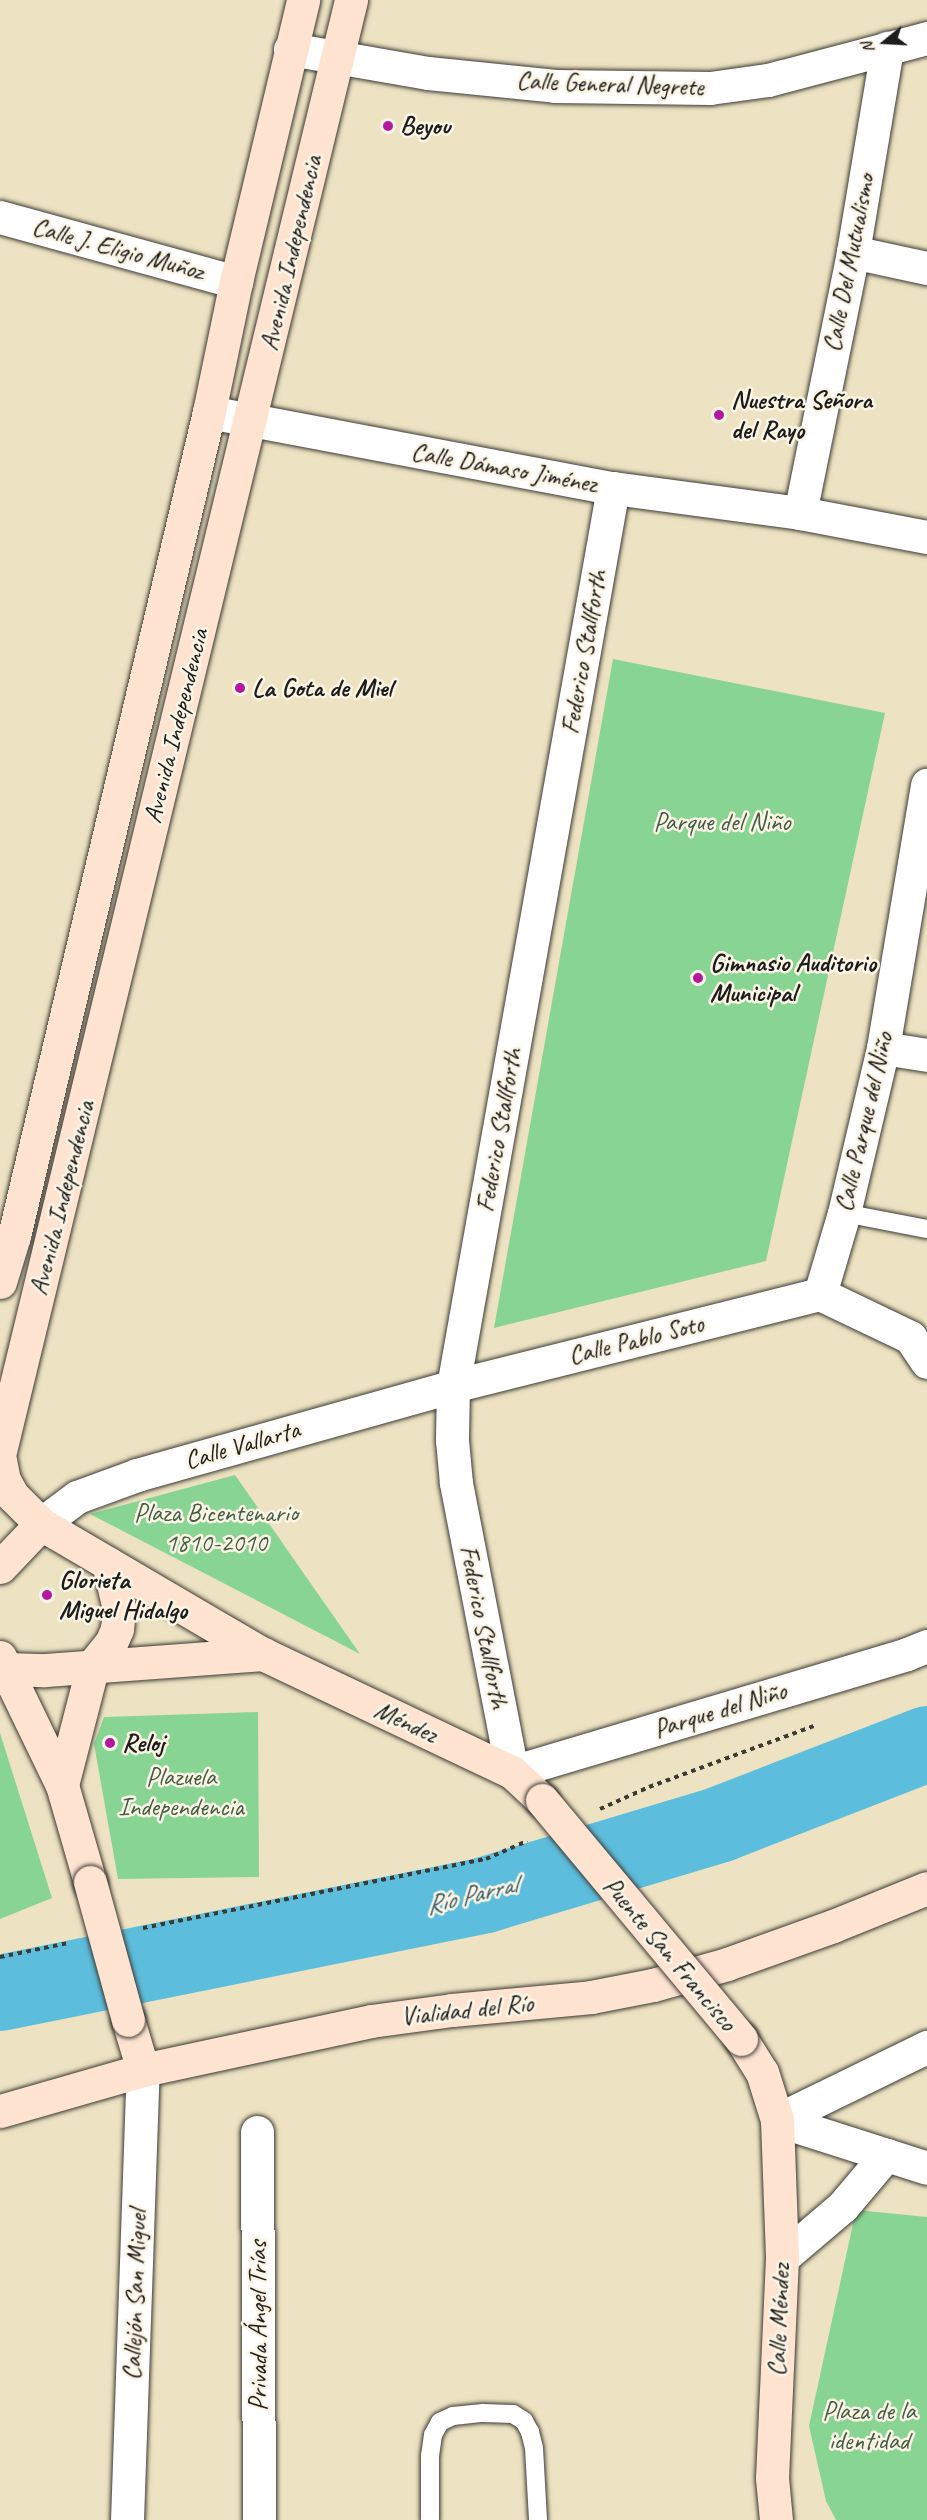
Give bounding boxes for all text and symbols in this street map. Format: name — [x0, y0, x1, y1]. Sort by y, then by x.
north arrow — [855, 12, 915, 72]
text: N — [857, 40, 879, 55]
street label: Calle General Negrete — [516, 65, 704, 103]
place label: Beyou — [400, 110, 450, 142]
marker: Beyou — [381, 119, 395, 133]
street label: Avenida Independencia — [253, 153, 329, 353]
street label: Calle Del Mutualismo — [816, 171, 882, 355]
street label: Calle J. Eligio Muñoz — [29, 211, 207, 287]
place label: Nuestra Señora del Rayo — [731, 384, 872, 446]
marker: Nuestra Señora del Rayo — [712, 408, 726, 422]
street label: Calle Dámaso Jiménez — [409, 436, 599, 500]
street label: Federico Stallforth — [554, 567, 614, 737]
street label: Avenida Independencia — [137, 626, 215, 826]
place label: La Gota de Miel — [252, 672, 392, 704]
marker: La Gota de Miel — [233, 681, 247, 695]
park label: Parque del Niño — [653, 806, 791, 838]
place label: Gimnasio Auditorio Municipal — [710, 947, 876, 1008]
marker: Gimnasio Auditorio Municipal — [691, 971, 705, 985]
street label: Calle Parque del Niño — [828, 1029, 900, 1215]
street label: Federico Stallforth — [469, 1045, 529, 1215]
street label: Avenida Independencia — [23, 1098, 101, 1298]
street label: Calle Pablo Soto — [564, 1308, 708, 1372]
street label: Calle Vallarta — [181, 1414, 303, 1476]
park label: Plaza Bicentenario 1810-2010 — [134, 1497, 298, 1558]
street label: Federico Stallforth — [453, 1542, 515, 1712]
place label: Glorieta Miguel Hidalgo — [59, 1564, 187, 1625]
marker: Glorieta Miguel Hidalgo — [40, 1588, 54, 1602]
street label: Parque del Niño — [650, 1675, 790, 1745]
street label: Méndez — [370, 1694, 442, 1750]
place label: Reloj — [122, 1727, 164, 1759]
marker: Reloj — [103, 1736, 117, 1750]
park label: Plazuela Independencia — [118, 1761, 244, 1822]
water label: Río Parral — [422, 1868, 520, 1922]
street label: Puente San Francisco — [596, 1871, 744, 2037]
street label: Vialidad del Río — [399, 1988, 535, 2032]
street label: Callejón San Miguel — [116, 2209, 154, 2381]
street label: Privada Ángel Trías — [242, 2241, 274, 2411]
street label: Calle Méndez — [761, 2263, 797, 2377]
park label: Plaza de la identidad — [822, 2395, 916, 2456]

